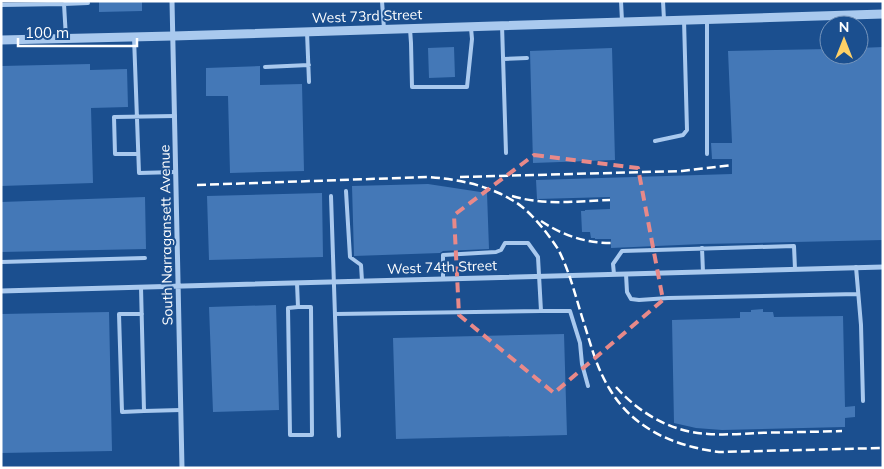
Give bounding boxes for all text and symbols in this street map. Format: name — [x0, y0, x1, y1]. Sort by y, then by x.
street label: West 73rd Street — [312, 5, 423, 27]
scale bar — [18, 15, 136, 47]
north arrow — [819, 15, 869, 65]
text: N — [839, 18, 849, 36]
text: 100 m — [25, 23, 69, 42]
street label: South Narragansett Avenue — [155, 145, 177, 325]
street label: West 74th Street — [387, 256, 497, 278]

